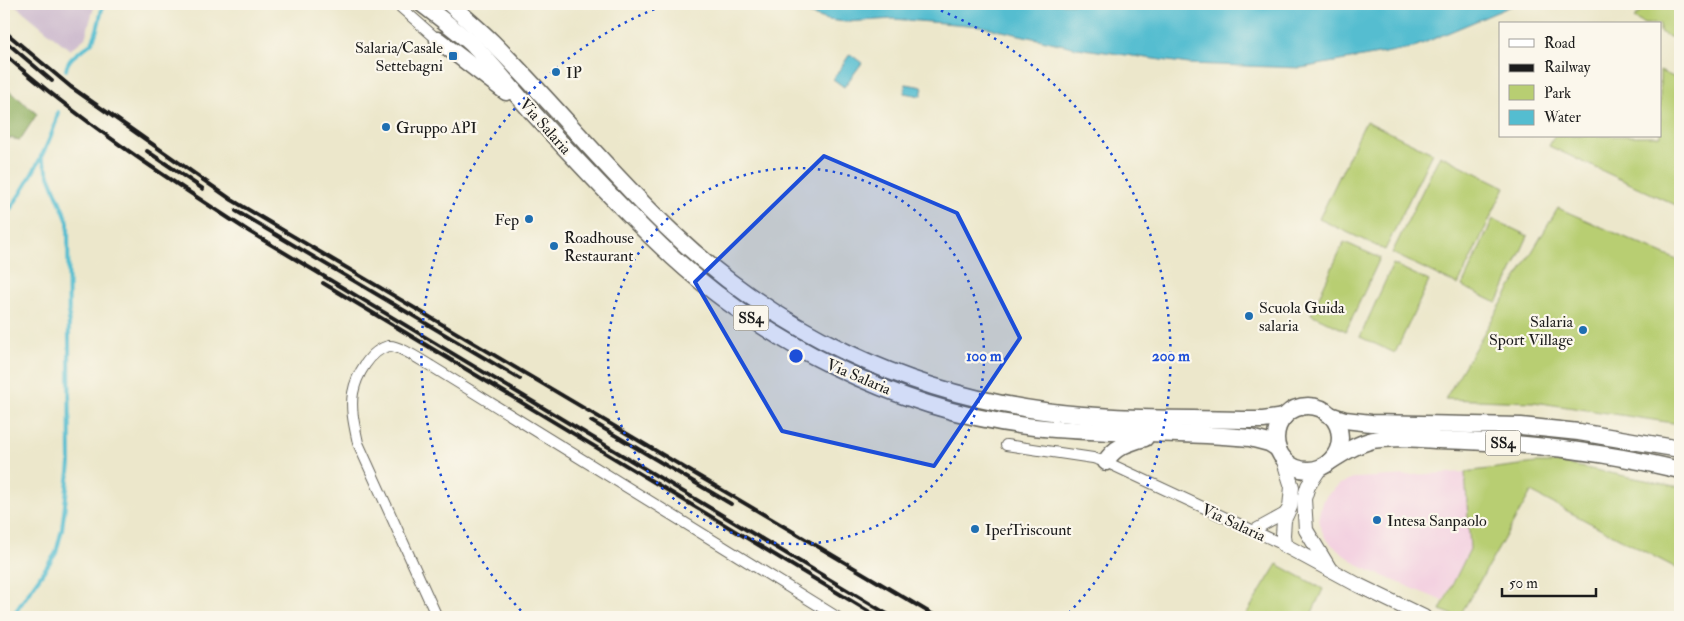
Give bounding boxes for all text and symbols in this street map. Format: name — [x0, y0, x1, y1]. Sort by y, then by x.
legend — [1499, 22, 1662, 138]
text: Road — [1544, 34, 1576, 53]
place label: Salaria/Casale Settebagni — [355, 38, 443, 76]
marker: Salaria/Casale Settebagni — [447, 50, 459, 62]
text: Railway — [1544, 58, 1591, 77]
place label: IP — [566, 63, 582, 83]
marker: IP — [550, 66, 562, 78]
text: Park — [1544, 84, 1571, 103]
street label: Via Salaria — [515, 95, 576, 159]
text: Water — [1543, 108, 1581, 127]
place label: Gruppo API — [396, 118, 477, 139]
marker: Gruppo API — [380, 121, 392, 133]
place label: Fep — [495, 210, 519, 231]
marker: Fep — [523, 213, 535, 225]
place label: Roadhouse Restaurant — [564, 228, 634, 266]
marker: Roadhouse Restaurant — [548, 240, 560, 252]
place label: Scuola Guida salaria — [1259, 298, 1345, 336]
road number: SS4 — [734, 306, 768, 330]
marker: Scuola Guida salaria — [1243, 310, 1255, 322]
place label: Salaria Sport Village — [1489, 312, 1573, 351]
marker: Salaria Sport Village — [1577, 324, 1589, 336]
centre of rings — [787, 347, 805, 365]
text: 100 m — [966, 347, 1002, 366]
text: 200 m — [1152, 347, 1190, 366]
street label: Via Salaria — [823, 354, 894, 400]
road number: SS4 — [1486, 430, 1520, 456]
street label: Via Salaria — [1198, 499, 1269, 547]
place label: Intesa Sanpaolo — [1387, 511, 1487, 532]
marker: Intesa Sanpaolo — [1371, 514, 1383, 526]
place label: IperTriscount — [985, 520, 1072, 541]
marker: IperTriscount — [969, 523, 981, 535]
scale bar — [1502, 566, 1595, 598]
text: 50 m — [1509, 574, 1538, 593]

